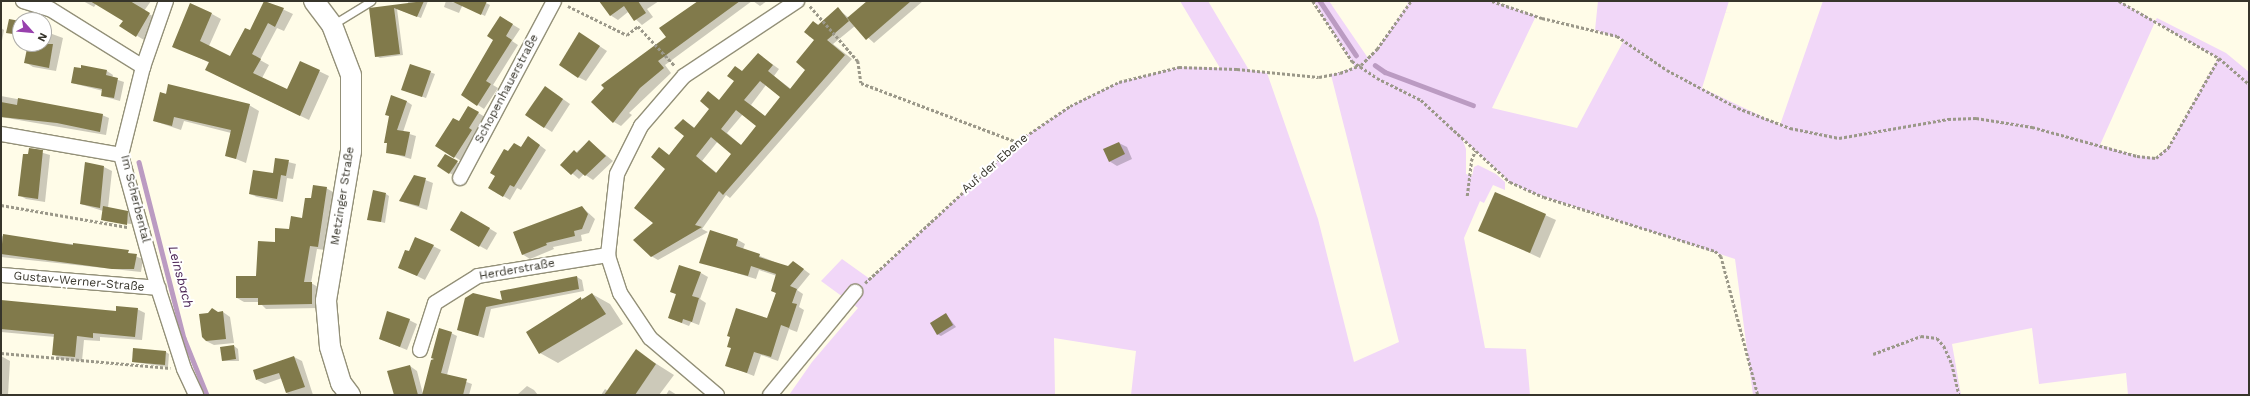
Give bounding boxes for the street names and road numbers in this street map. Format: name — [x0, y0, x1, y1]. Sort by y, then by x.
street label: Schopenhauerstraße — [472, 32, 542, 146]
street label: Auf der Ebene — [959, 131, 1031, 197]
street label: Metzinger Straße — [328, 146, 358, 246]
street label: Im Scherbental — [117, 154, 153, 244]
street label: Herderstraße — [478, 256, 556, 284]
street label: Gustav-Werner-Straße — [13, 269, 145, 295]

